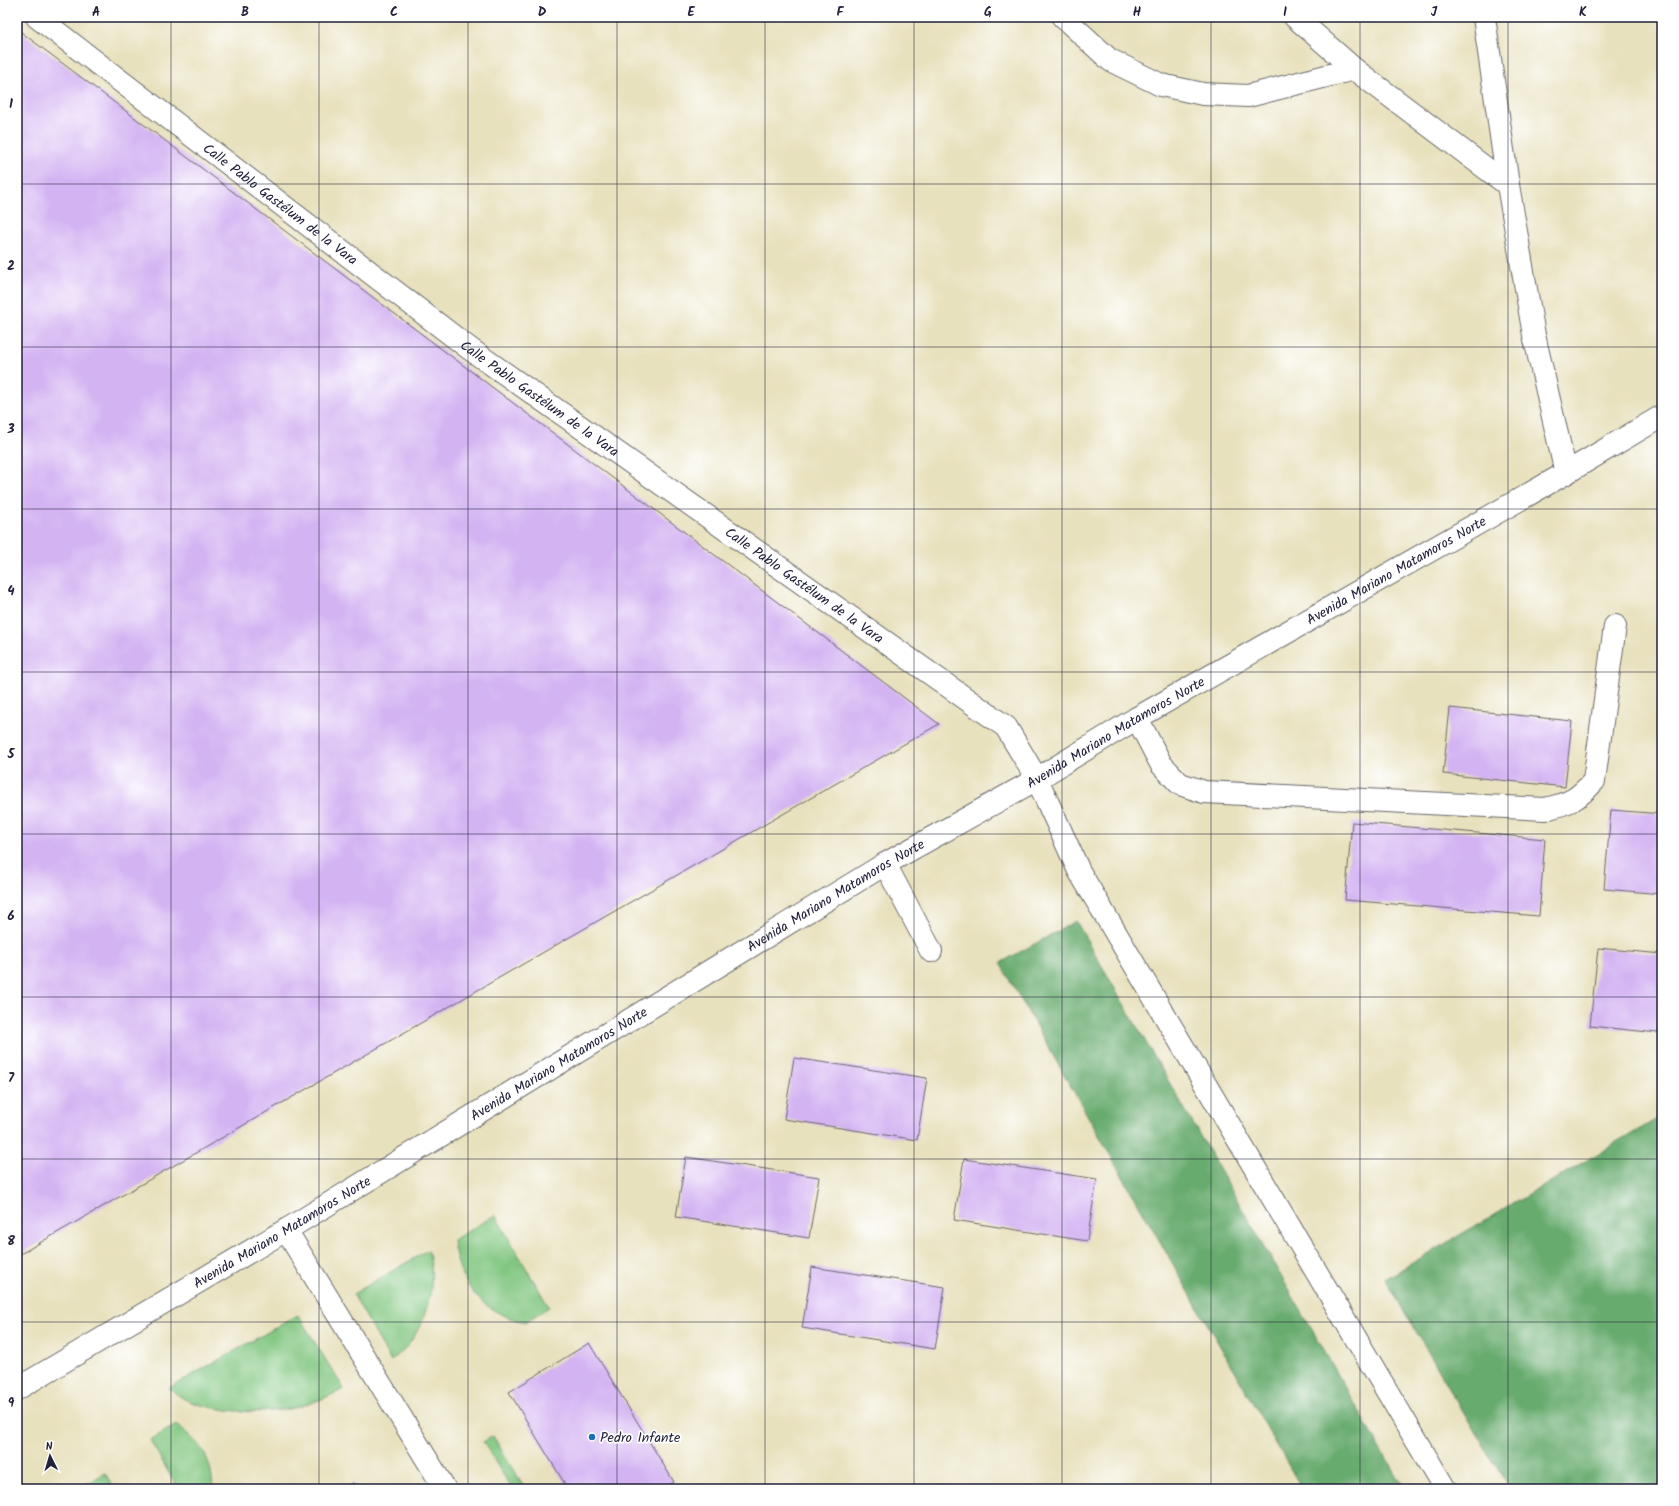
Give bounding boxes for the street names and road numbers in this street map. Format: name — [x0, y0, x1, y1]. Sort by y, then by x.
street label: Calle Pablo Gastélum de la Vara — [198, 138, 362, 271]
street label: Calle Pablo Gastélum de la Vara — [455, 335, 623, 463]
street label: Avenida Mariano Matamoros Norte — [1302, 510, 1491, 631]
street label: Calle Pablo Gastélum de la Vara — [720, 522, 888, 650]
street label: Avenida Mariano Matamoros Norte — [1023, 671, 1210, 795]
street label: Avenida Mariano Matamoros Norte — [743, 834, 930, 958]
street label: Avenida Mariano Matamoros Norte — [466, 1001, 653, 1127]
street label: Avenida Mariano Matamoros Norte — [189, 1170, 376, 1295]

